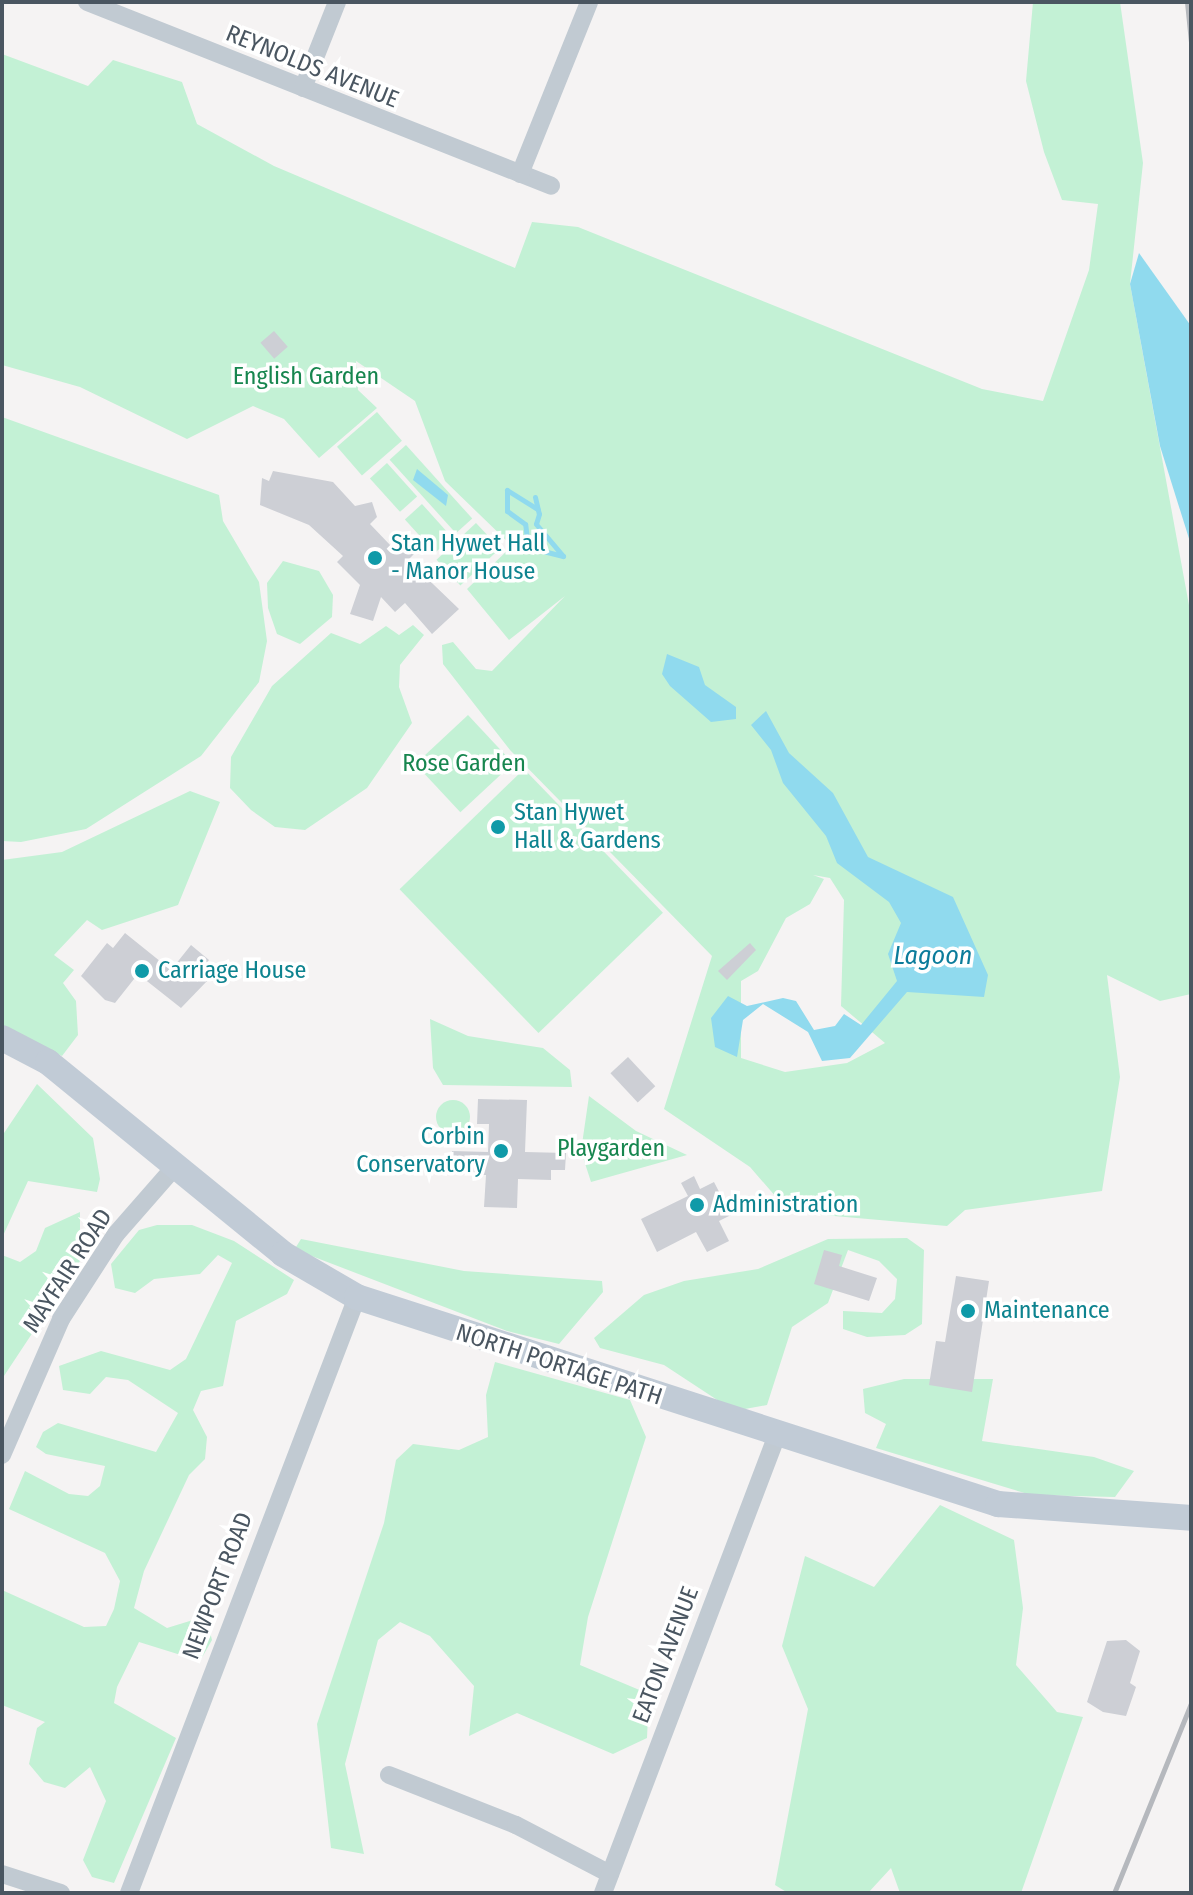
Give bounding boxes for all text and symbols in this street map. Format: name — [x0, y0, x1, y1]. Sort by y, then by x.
street label: REYNOLDS AVENUE — [221, 19, 403, 115]
park label: English Garden — [233, 363, 379, 391]
place label: Stan Hywet Hall - Manor House — [391, 530, 546, 586]
marker: Stan Hywet Hall - Manor House — [366, 549, 384, 567]
park label: Rose Garden — [402, 750, 526, 778]
place label: Stan Hywet Hall & Gardens — [514, 799, 661, 855]
marker: Stan Hywet Hall & Gardens — [489, 818, 507, 836]
water label: Lagoon — [894, 940, 972, 972]
place label: Carriage House — [158, 957, 306, 985]
marker: Carriage House — [133, 962, 151, 980]
place label: Corbin Conservatory — [356, 1123, 485, 1179]
park label: Playgarden — [557, 1135, 665, 1163]
marker: Corbin Conservatory — [492, 1142, 510, 1160]
place label: Administration — [713, 1191, 858, 1219]
marker: Administration — [688, 1196, 706, 1214]
street label: MAYFAIR ROAD — [17, 1204, 119, 1338]
place label: Maintenance — [984, 1297, 1110, 1325]
marker: Maintenance — [959, 1302, 977, 1320]
street label: NORTH PORTAGE PATH — [452, 1318, 666, 1412]
street label: NEWPORT ROAD — [177, 1508, 259, 1664]
street label: EATON AVENUE — [627, 1583, 705, 1727]

